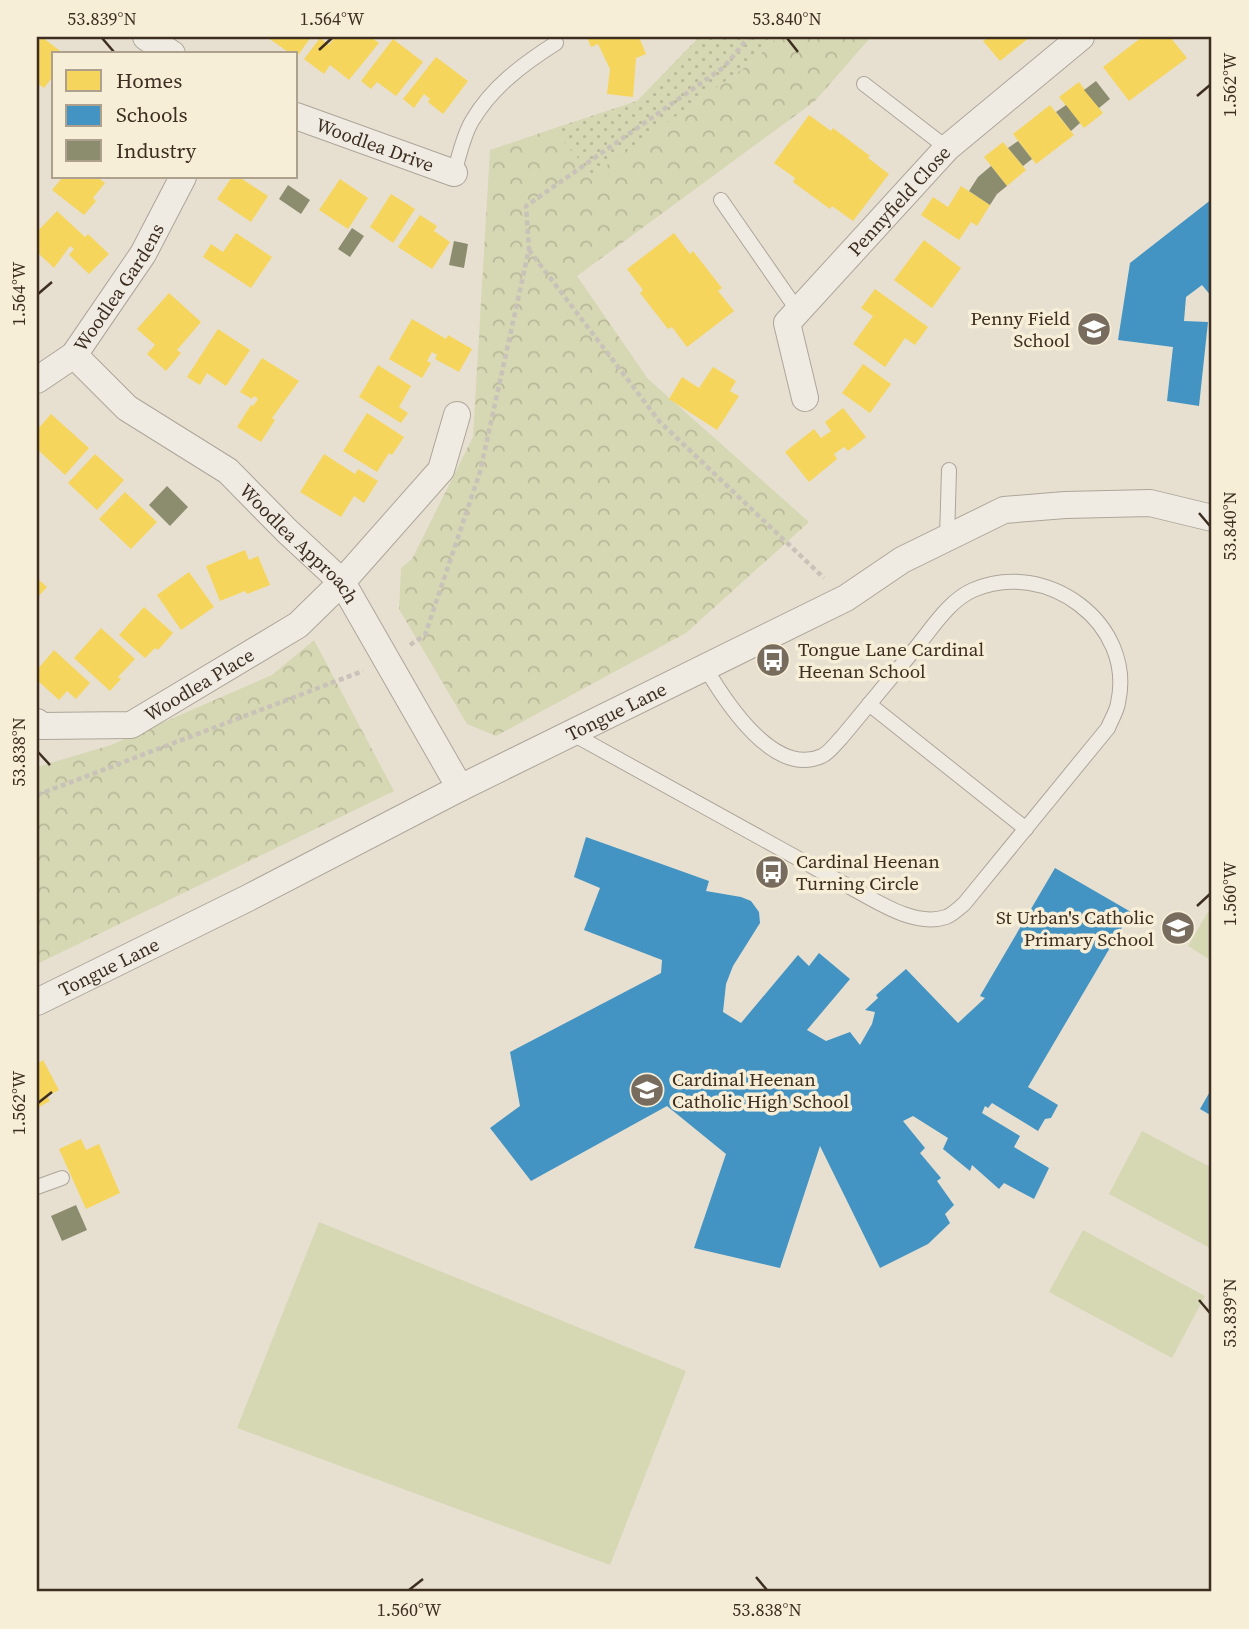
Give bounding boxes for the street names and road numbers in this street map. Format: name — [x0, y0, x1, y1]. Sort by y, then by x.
street label: Woodlea Drive — [312, 111, 438, 178]
street label: Pennyfield Close — [842, 140, 956, 261]
street label: Woodlea Gardens — [67, 218, 170, 356]
street label: Woodlea Approach — [234, 477, 365, 608]
street label: Woodlea Place — [140, 641, 259, 727]
street label: Tongue Lane — [561, 675, 671, 747]
street label: Tongue Lane — [54, 931, 163, 1002]

